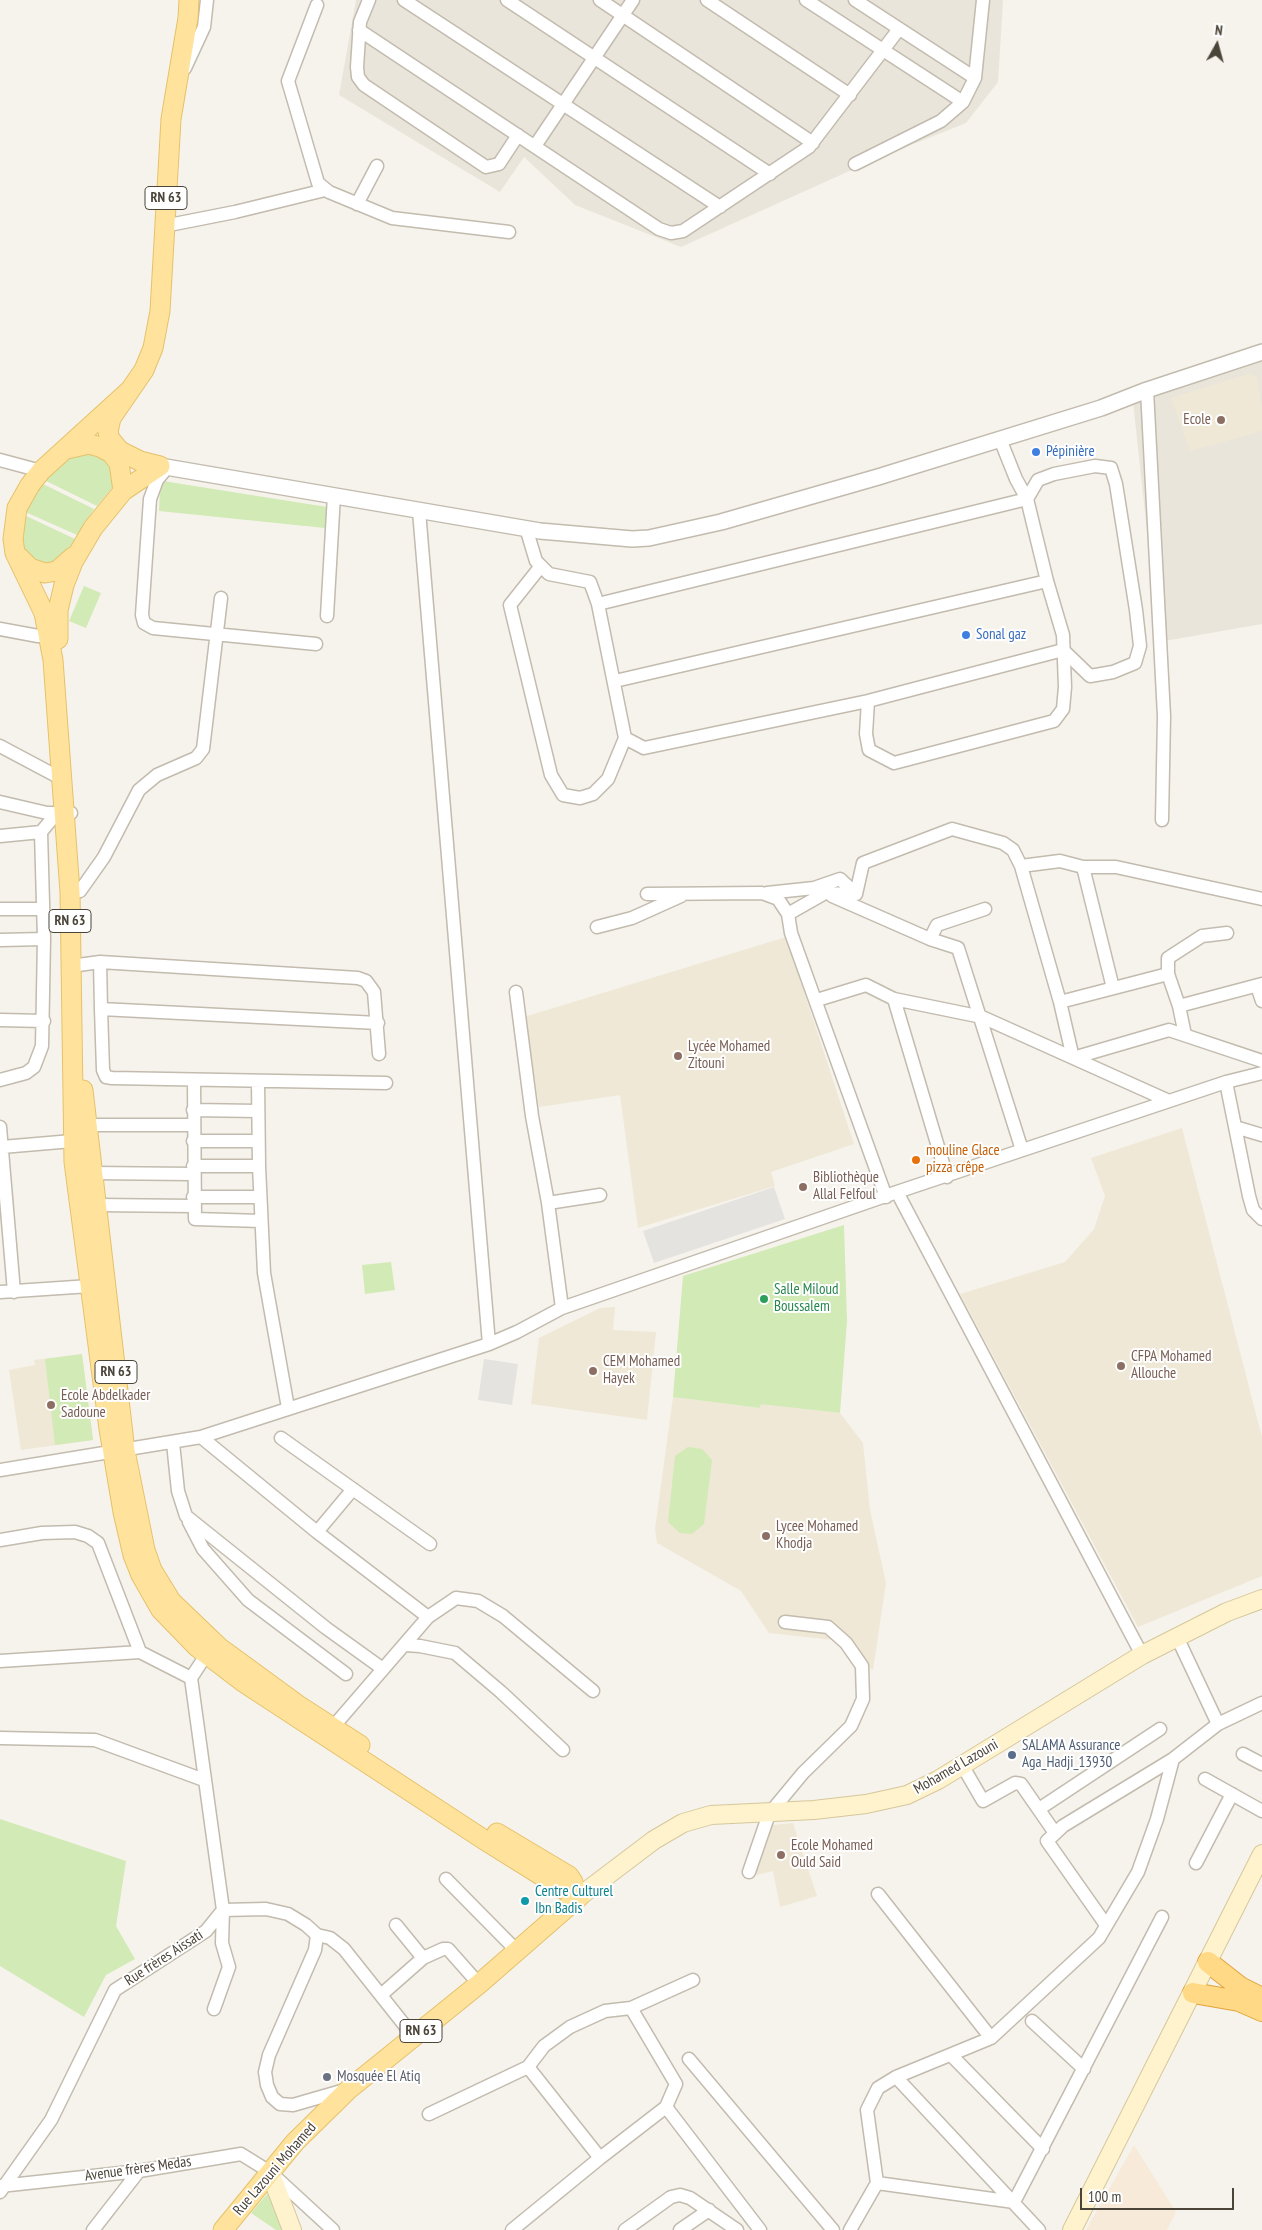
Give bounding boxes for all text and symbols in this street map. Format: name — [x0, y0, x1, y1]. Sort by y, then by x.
north arrow — [1192, 20, 1242, 70]
text: N — [1214, 21, 1224, 40]
road number: RN 63 — [145, 187, 187, 210]
place label: Ecole — [1183, 411, 1211, 429]
marker: Ecole — [1215, 414, 1227, 426]
place label: Pépinière — [1046, 443, 1095, 461]
marker: Pépinière — [1030, 446, 1042, 458]
place label: Sonal gaz — [976, 626, 1026, 644]
marker: Sonal gaz — [960, 629, 972, 641]
road number: RN 63 — [49, 909, 91, 932]
place label: Lycée Mohamed Zitouni — [688, 1038, 770, 1073]
marker: Lycée Mohamed Zitouni — [672, 1050, 684, 1062]
place label: mouline Glace pizza crêpe — [926, 1142, 1000, 1177]
marker: mouline Glace pizza crêpe — [910, 1154, 922, 1166]
place label: Bibliothèque Allal Felfoul — [813, 1169, 879, 1204]
marker: Bibliothèque Allal Felfoul — [797, 1181, 809, 1193]
place label: Salle Miloud Boussalem — [774, 1281, 839, 1316]
marker: Salle Miloud Boussalem — [758, 1293, 770, 1305]
place label: CFPA Mohamed Allouche — [1131, 1348, 1211, 1383]
place label: CEM Mohamed Hayek — [603, 1353, 680, 1388]
road number: RN 63 — [95, 1360, 137, 1384]
marker: CFPA Mohamed Allouche — [1115, 1360, 1127, 1372]
marker: CEM Mohamed Hayek — [587, 1365, 599, 1377]
place label: Ecole Abdelkader Sadoune — [61, 1387, 150, 1422]
marker: Ecole Abdelkader Sadoune — [45, 1399, 57, 1411]
place label: Lycee Mohamed Khodja — [776, 1518, 858, 1553]
marker: Lycee Mohamed Khodja — [760, 1530, 772, 1542]
street label: Mohamed Lazouni — [911, 1736, 1001, 1798]
place label: SALAMA Assurance Aga_Hadji_13930 — [1022, 1737, 1120, 1772]
marker: SALAMA Assurance Aga_Hadji_13930 — [1006, 1749, 1018, 1761]
place label: Ecole Mohamed Ould Said — [791, 1837, 873, 1872]
marker: Ecole Mohamed Ould Said — [775, 1849, 787, 1861]
place label: Centre Culturel Ibn Badis — [535, 1883, 613, 1918]
marker: Centre Culturel Ibn Badis — [519, 1895, 531, 1907]
street label: Rue frères Aissati — [121, 1926, 207, 1990]
road number: RN 63 — [400, 2020, 442, 2042]
place label: Mosquée El Atiq — [337, 2068, 420, 2086]
marker: Mosquée El Atiq — [321, 2071, 333, 2083]
street label: Rue Lazouni Mohamed — [230, 2119, 320, 2219]
street label: Avenue frères Medas — [84, 2153, 192, 2185]
scale bar — [1082, 2178, 1236, 2210]
text: 100 m — [1088, 2187, 1121, 2206]

